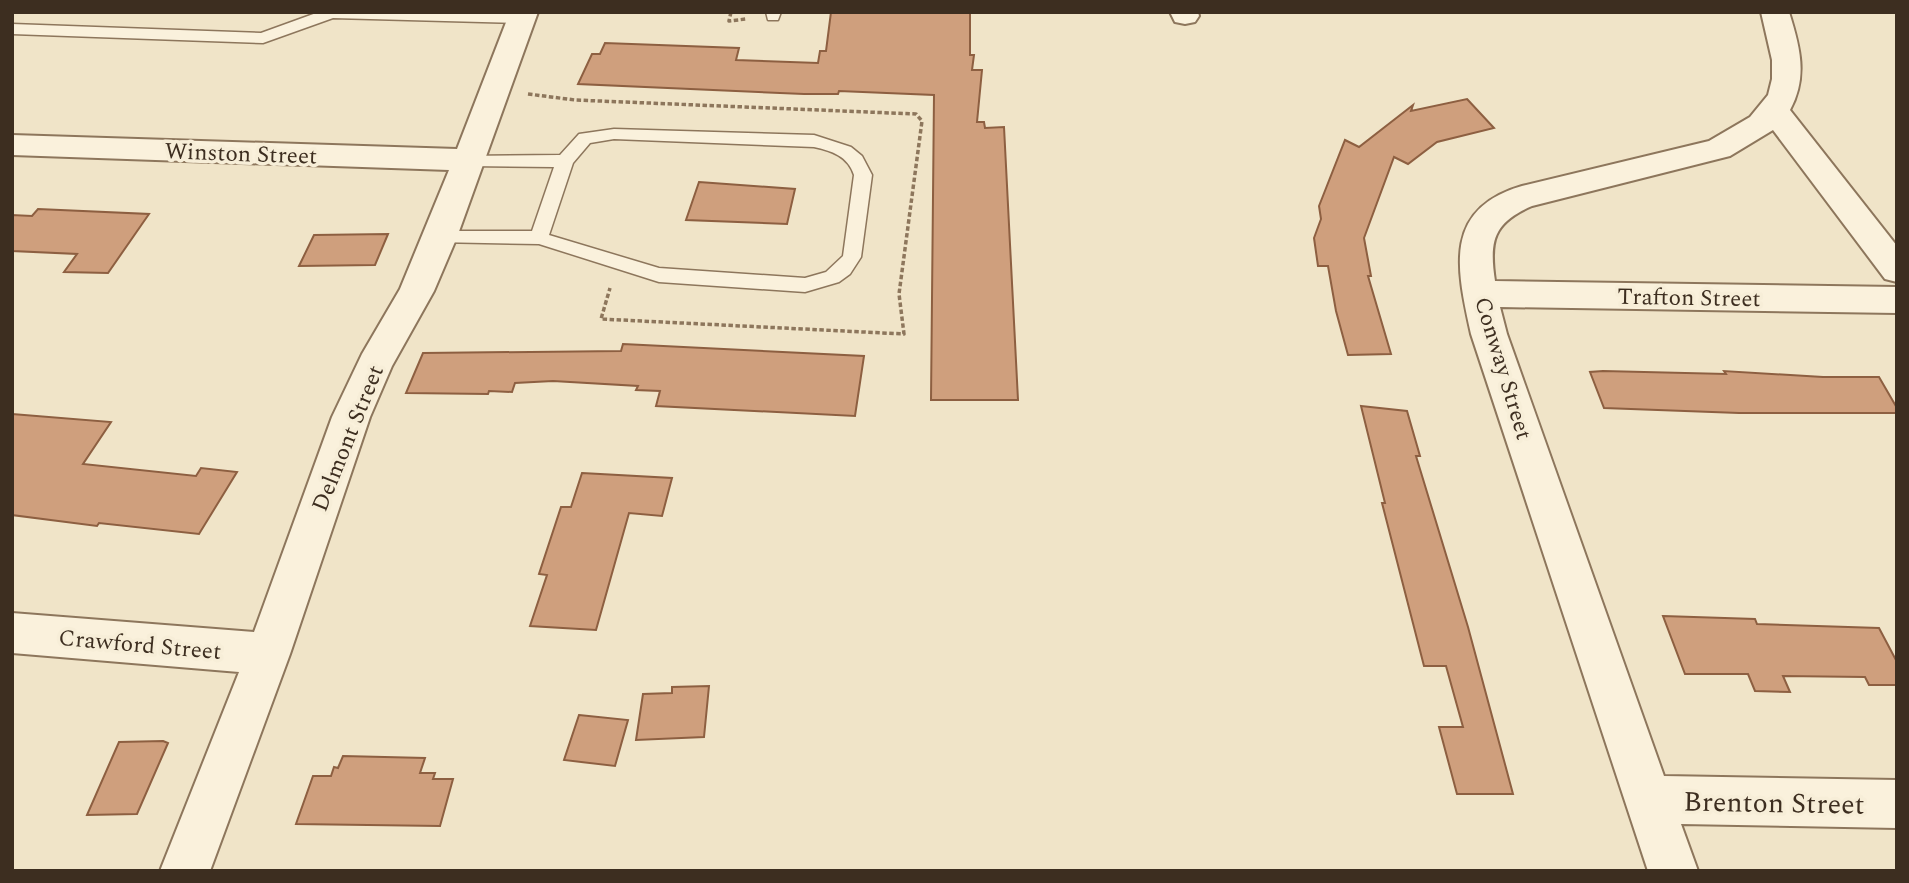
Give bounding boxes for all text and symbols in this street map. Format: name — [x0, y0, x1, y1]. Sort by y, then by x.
street label: Winston Street — [164, 134, 318, 175]
street label: Trafton Street — [1617, 280, 1761, 317]
street label: Conway Street — [1464, 293, 1541, 444]
street label: Delmont Street — [303, 360, 394, 517]
street label: Crawford Street — [57, 621, 223, 670]
street label: Brenton Street — [1683, 780, 1865, 827]

